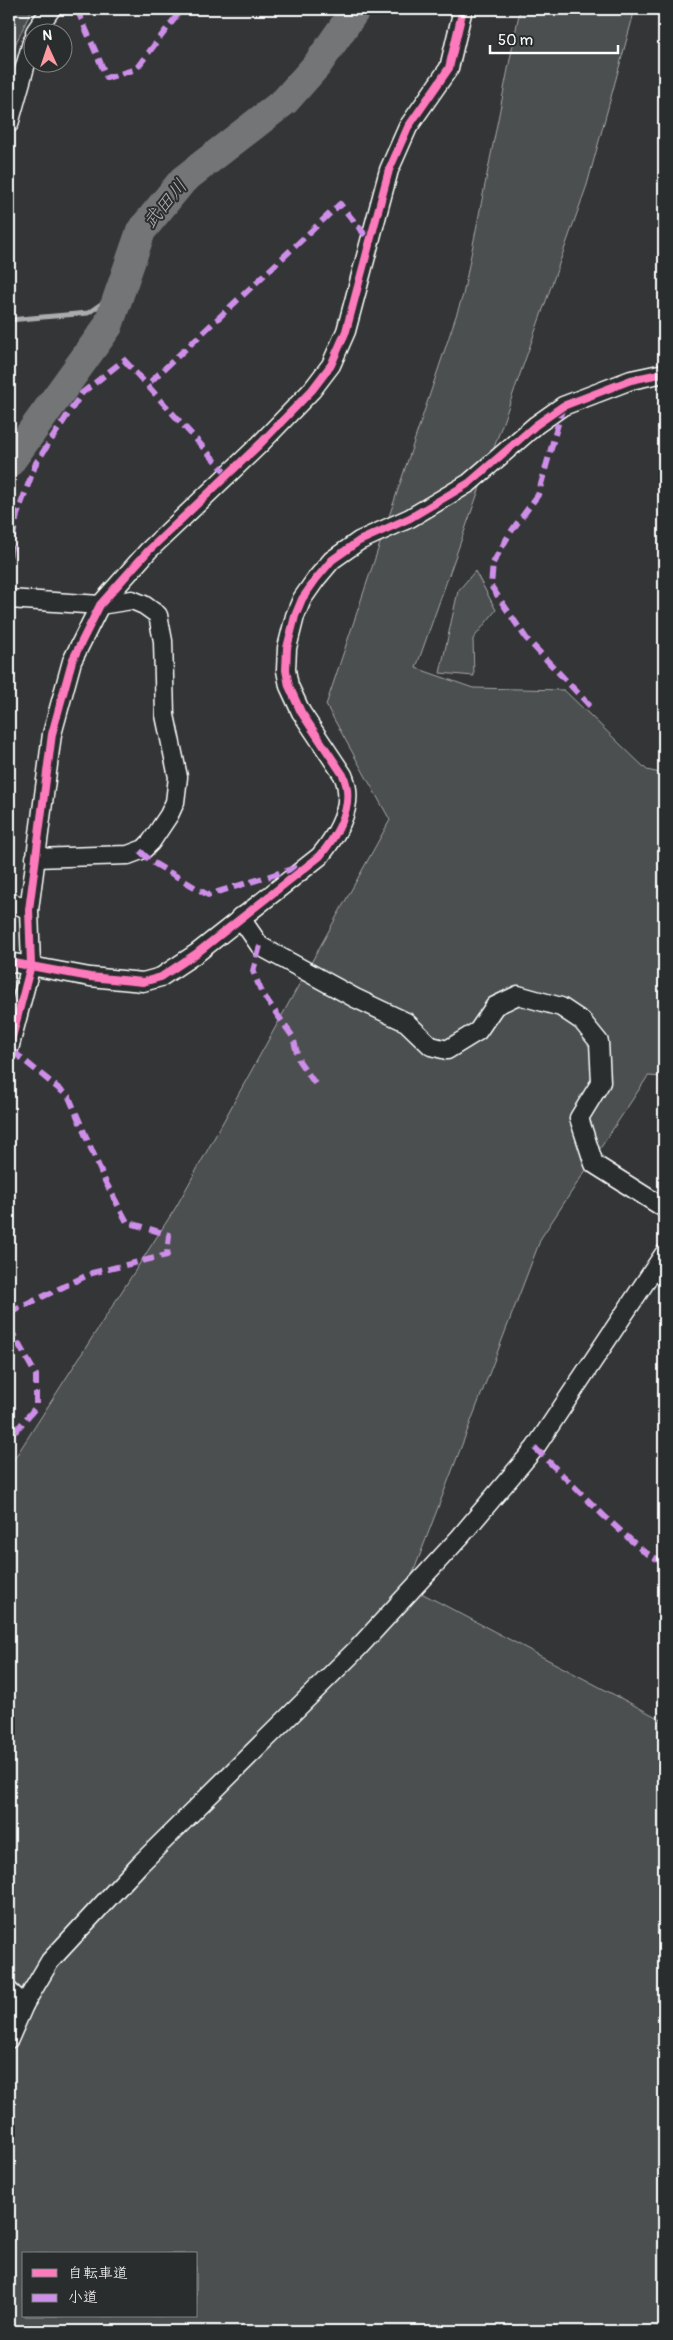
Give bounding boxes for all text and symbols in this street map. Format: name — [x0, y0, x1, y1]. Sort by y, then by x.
north arrow — [22, 22, 72, 72]
scale bar — [490, 22, 618, 54]
text: N — [42, 27, 53, 44]
text: 50 m — [498, 31, 533, 50]
water label: 武田川 — [137, 174, 193, 234]
legend — [22, 2252, 198, 2318]
text: 自転車道 — [68, 2264, 128, 2283]
text: 小道 — [68, 2288, 98, 2307]

